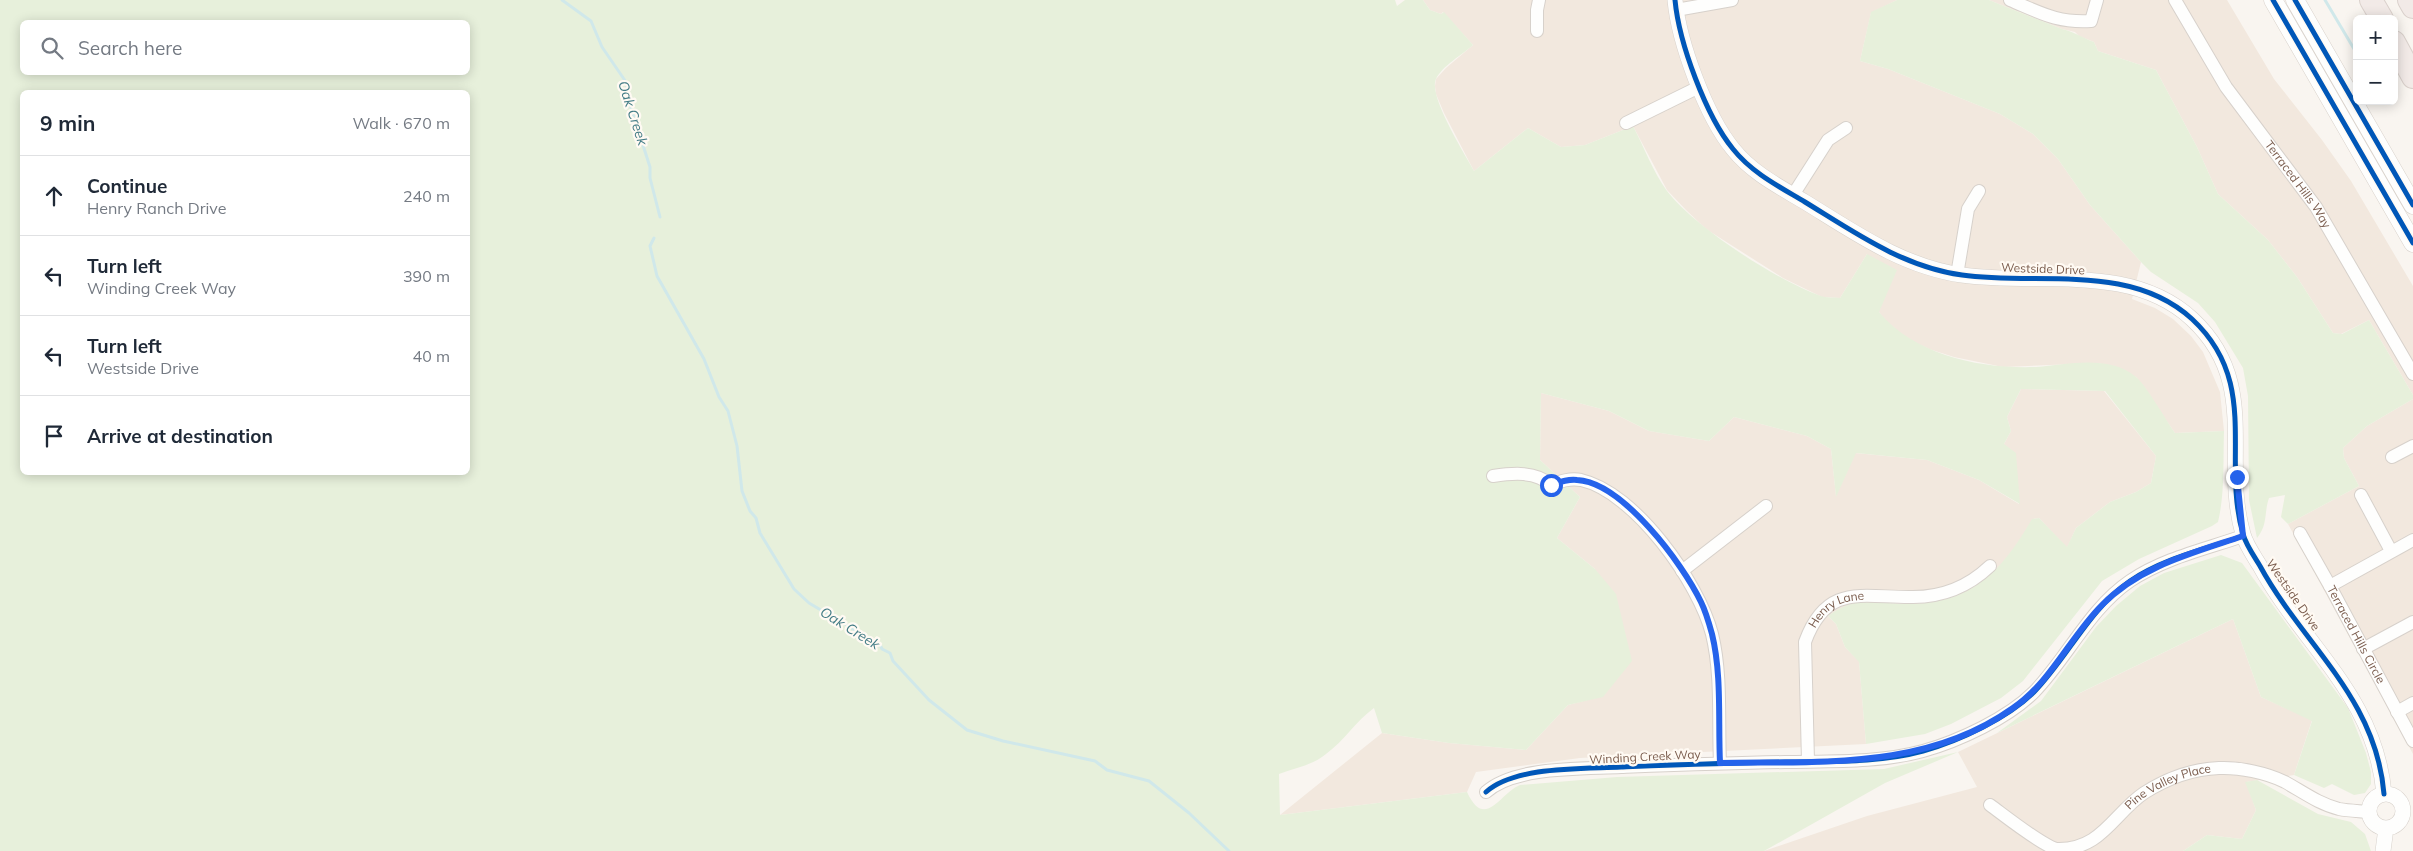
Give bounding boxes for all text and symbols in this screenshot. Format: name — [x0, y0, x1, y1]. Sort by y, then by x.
map controls — [2353, 15, 2398, 105]
button: + — [2353, 15, 2398, 60]
search box — [20, 20, 470, 75]
icon: search — [38, 34, 66, 62]
text: Search here — [78, 36, 182, 60]
button: − — [2353, 60, 2398, 105]
water label: Oak Creek — [614, 78, 652, 148]
text: 9 min — [40, 110, 95, 136]
text: Walk · 670 m — [352, 113, 450, 133]
street label: Terraced Hills Way — [2262, 137, 2335, 231]
text: Continue — [87, 174, 167, 198]
icon: ahead — [40, 182, 68, 210]
text: 240 m — [403, 186, 450, 206]
text: Henry Ranch Drive — [87, 198, 226, 218]
text: Turn left — [87, 254, 162, 278]
street label: Westside Drive — [2001, 260, 2085, 277]
icon: left — [40, 262, 68, 290]
text: 390 m — [403, 266, 450, 286]
text: Winding Creek Way — [87, 278, 236, 298]
text: Turn left — [87, 334, 162, 358]
icon: left — [40, 342, 68, 370]
text: 40 m — [413, 346, 450, 366]
text: Westside Drive — [87, 358, 199, 378]
icon: arrive — [40, 422, 68, 450]
text: Arrive at destination — [87, 424, 273, 448]
route end — [2226, 466, 2249, 489]
route start — [1540, 474, 1563, 497]
street label: Westside Drive — [2263, 556, 2324, 633]
street label: Terraced Hills Circle — [2324, 583, 2389, 686]
street label: Henry Lane — [1805, 588, 1864, 630]
water label: Oak Creek — [817, 603, 884, 654]
street label: Winding Creek Way — [1589, 746, 1702, 767]
street label: Pine Valley Place — [2121, 761, 2212, 813]

